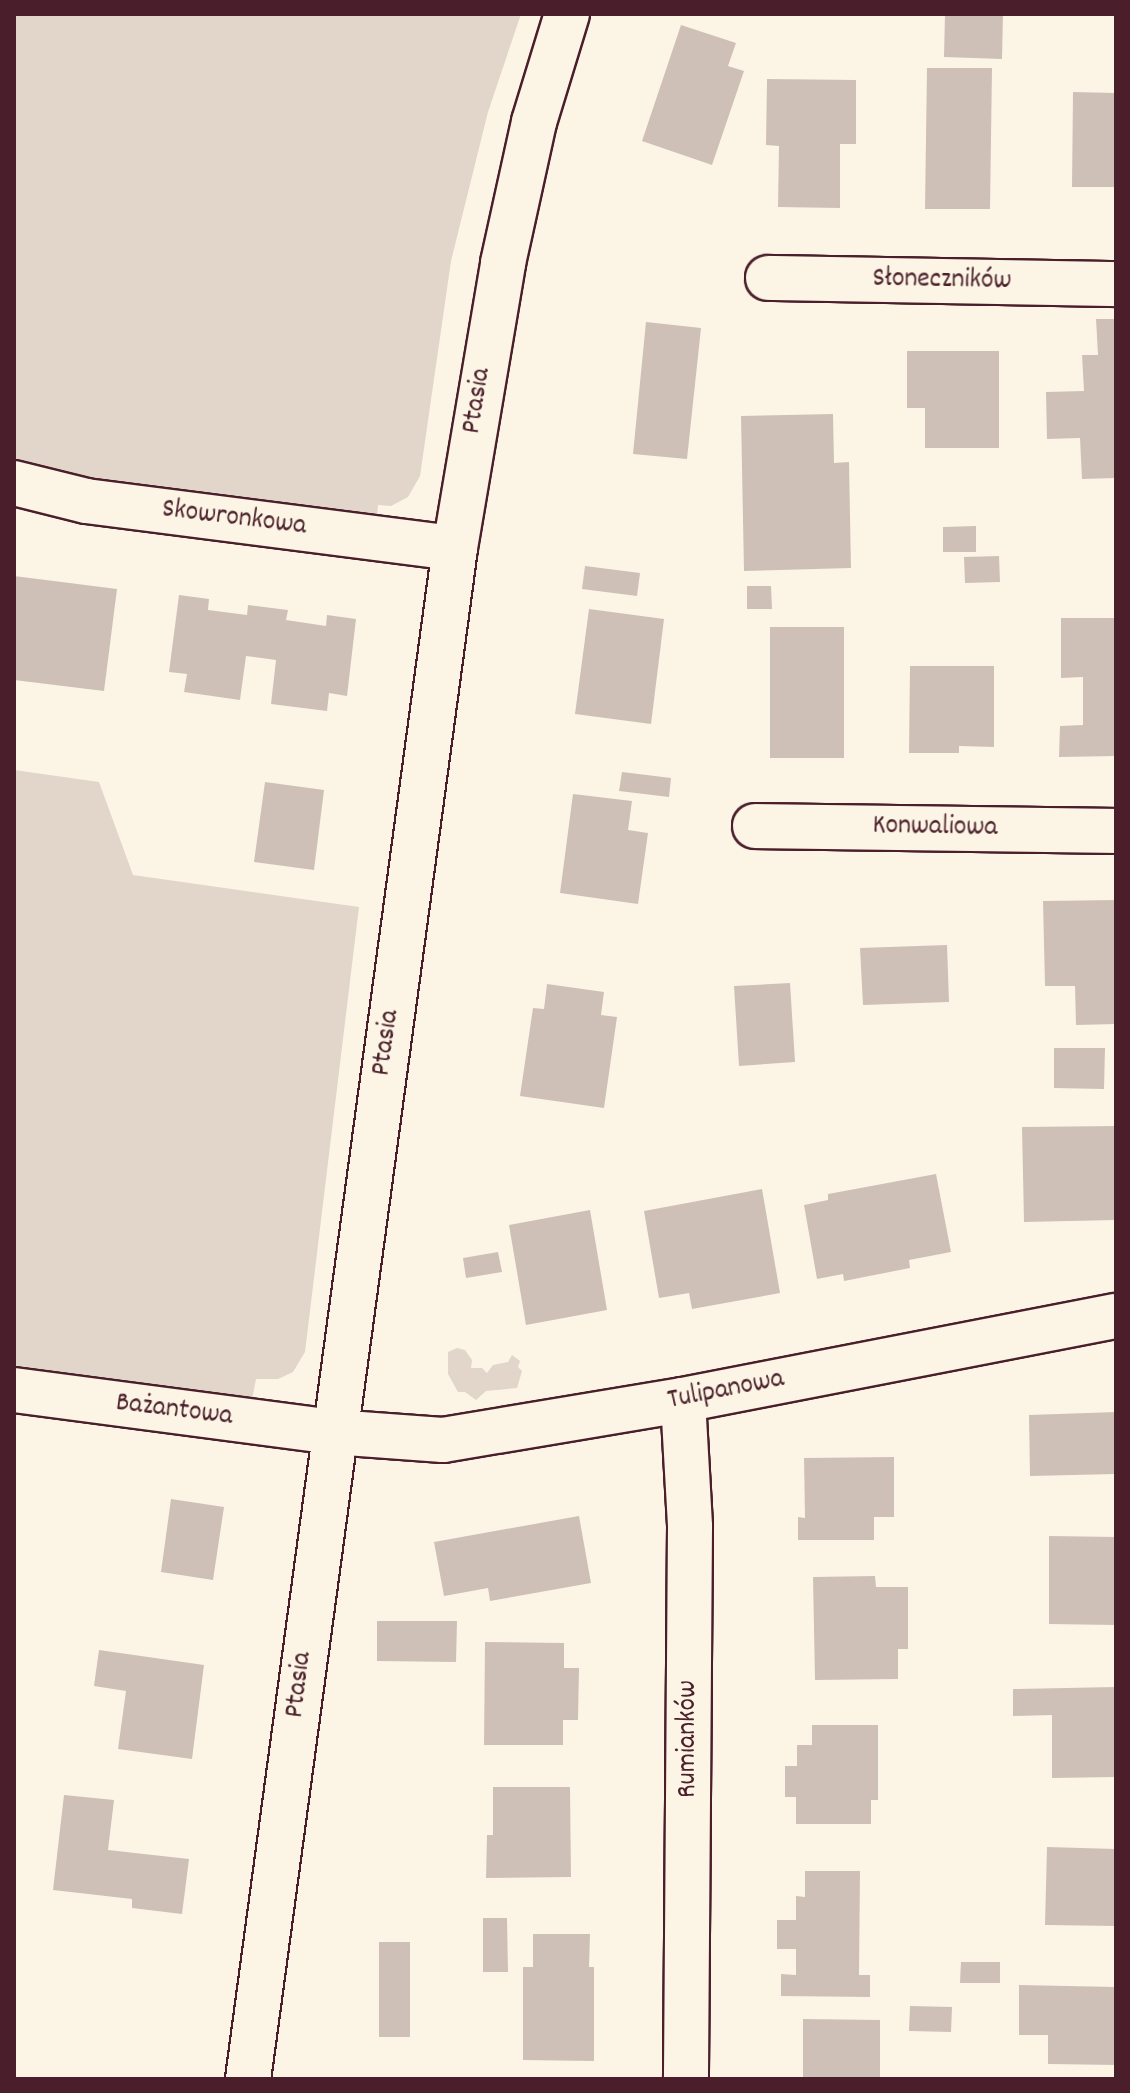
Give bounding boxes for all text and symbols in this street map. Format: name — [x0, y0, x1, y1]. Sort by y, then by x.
street label: Słoneczników — [872, 263, 1012, 299]
street label: Ptasia — [456, 366, 500, 436]
street label: Skowronkowa — [160, 493, 308, 545]
street label: Konwaliowa — [872, 810, 998, 846]
street label: Ptasia — [366, 1008, 408, 1078]
street label: Tulipanowa — [665, 1363, 787, 1419]
street label: Bażantowa — [114, 1387, 234, 1435]
street label: Ptasia — [279, 1650, 321, 1720]
street label: Rumianków — [672, 1680, 706, 1798]

